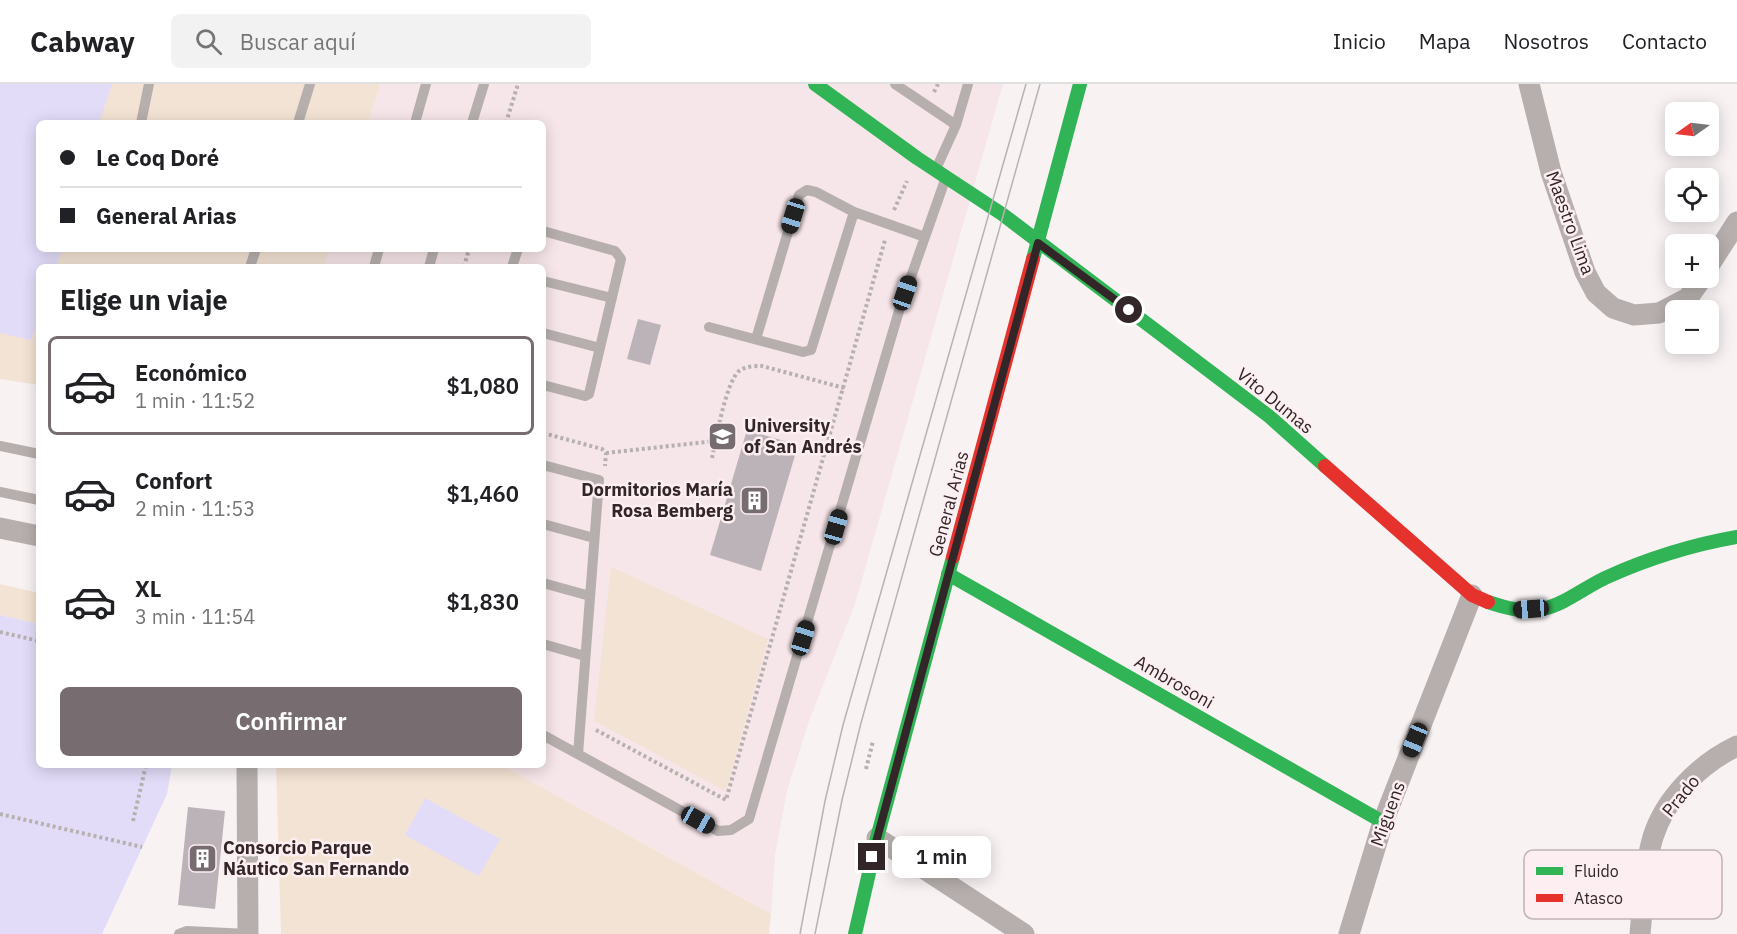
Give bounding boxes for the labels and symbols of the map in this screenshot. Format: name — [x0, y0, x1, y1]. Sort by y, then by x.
north arrow — [1665, 102, 1719, 156]
street label: Maestro Lima — [1541, 168, 1600, 278]
car — [779, 196, 807, 236]
car — [891, 273, 919, 313]
route start — [1115, 296, 1142, 323]
street label: Vito Dumas — [1232, 363, 1318, 439]
place label: University of San Andrés — [744, 414, 862, 458]
school or university icon: University of San Andrés — [707, 420, 739, 452]
street label: General Arias — [923, 448, 974, 559]
place label: Dormitorios María Rosa Bemberg — [581, 478, 733, 522]
building icon: Dormitorios María Rosa Bemberg — [738, 484, 770, 516]
car — [822, 507, 850, 547]
car — [1512, 599, 1550, 619]
car — [789, 618, 817, 658]
street label: Ambrosoni — [1130, 650, 1218, 713]
car — [1400, 720, 1430, 760]
street label: Prado — [1657, 770, 1704, 821]
street label: Miguens — [1365, 778, 1410, 850]
car — [678, 803, 718, 837]
place label: Consorcio Parque Náutico San Fernando — [223, 836, 409, 880]
callout: 1 min — [893, 836, 992, 878]
building icon: Consorcio Parque Náutico San Fernando — [186, 842, 218, 874]
route end — [858, 843, 885, 870]
legend — [1524, 850, 1722, 919]
text: Fluido — [1574, 861, 1619, 881]
text: Atasco — [1574, 888, 1623, 908]

